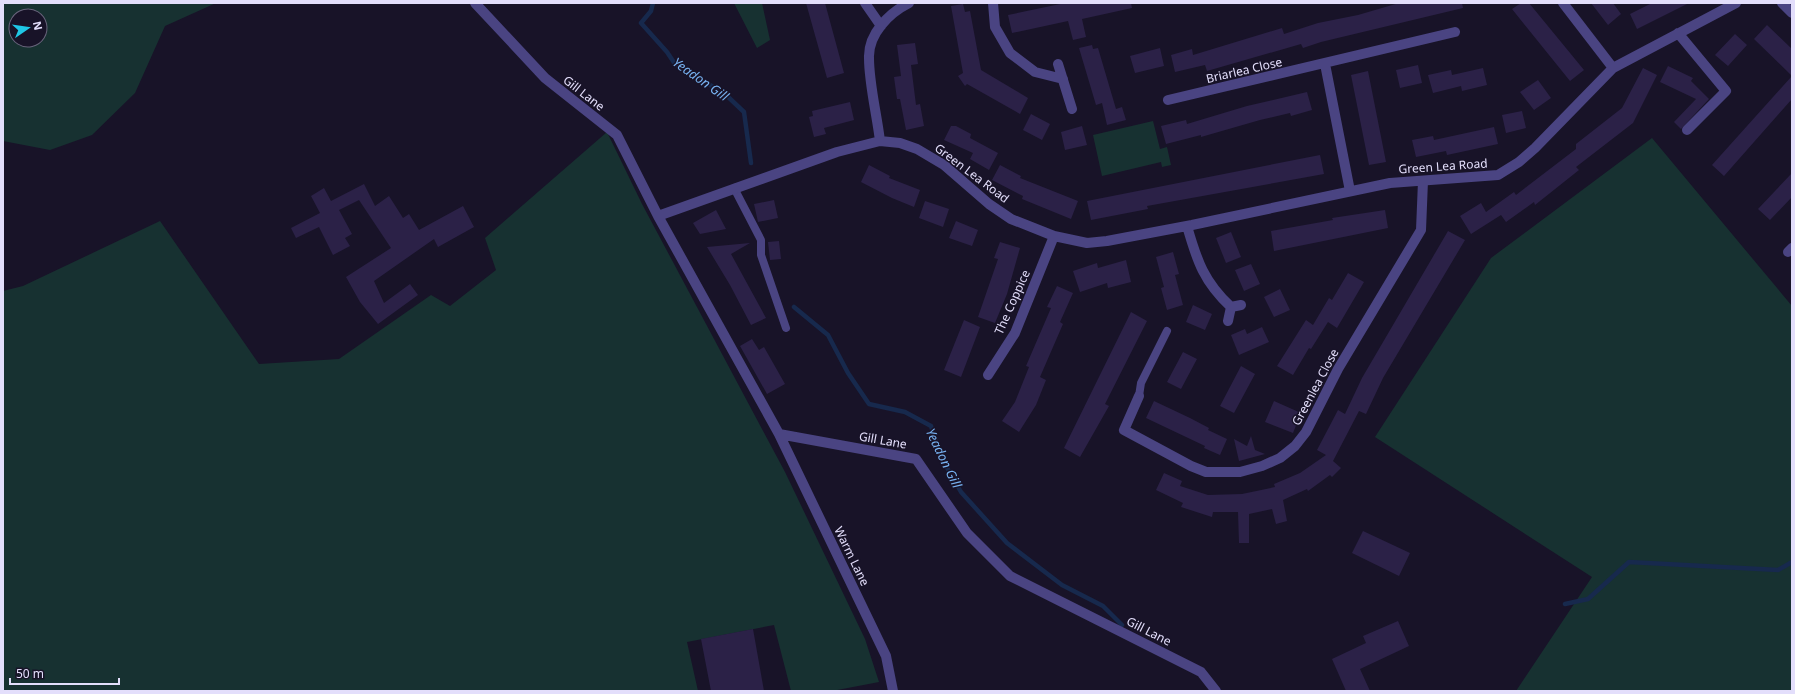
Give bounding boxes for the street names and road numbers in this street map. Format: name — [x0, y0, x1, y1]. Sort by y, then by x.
street label: Briarlea Close — [1204, 53, 1284, 87]
street label: Gill Lane — [560, 71, 608, 115]
street label: Green Lea Road — [931, 139, 1013, 207]
street label: Green Lea Road — [1398, 154, 1488, 178]
street label: The Coppice — [990, 267, 1034, 337]
street label: Greenlea Close — [1288, 345, 1342, 428]
street label: Gill Lane — [858, 427, 909, 453]
street label: Warm Lane — [830, 523, 874, 589]
street label: Gill Lane — [1124, 612, 1175, 650]

